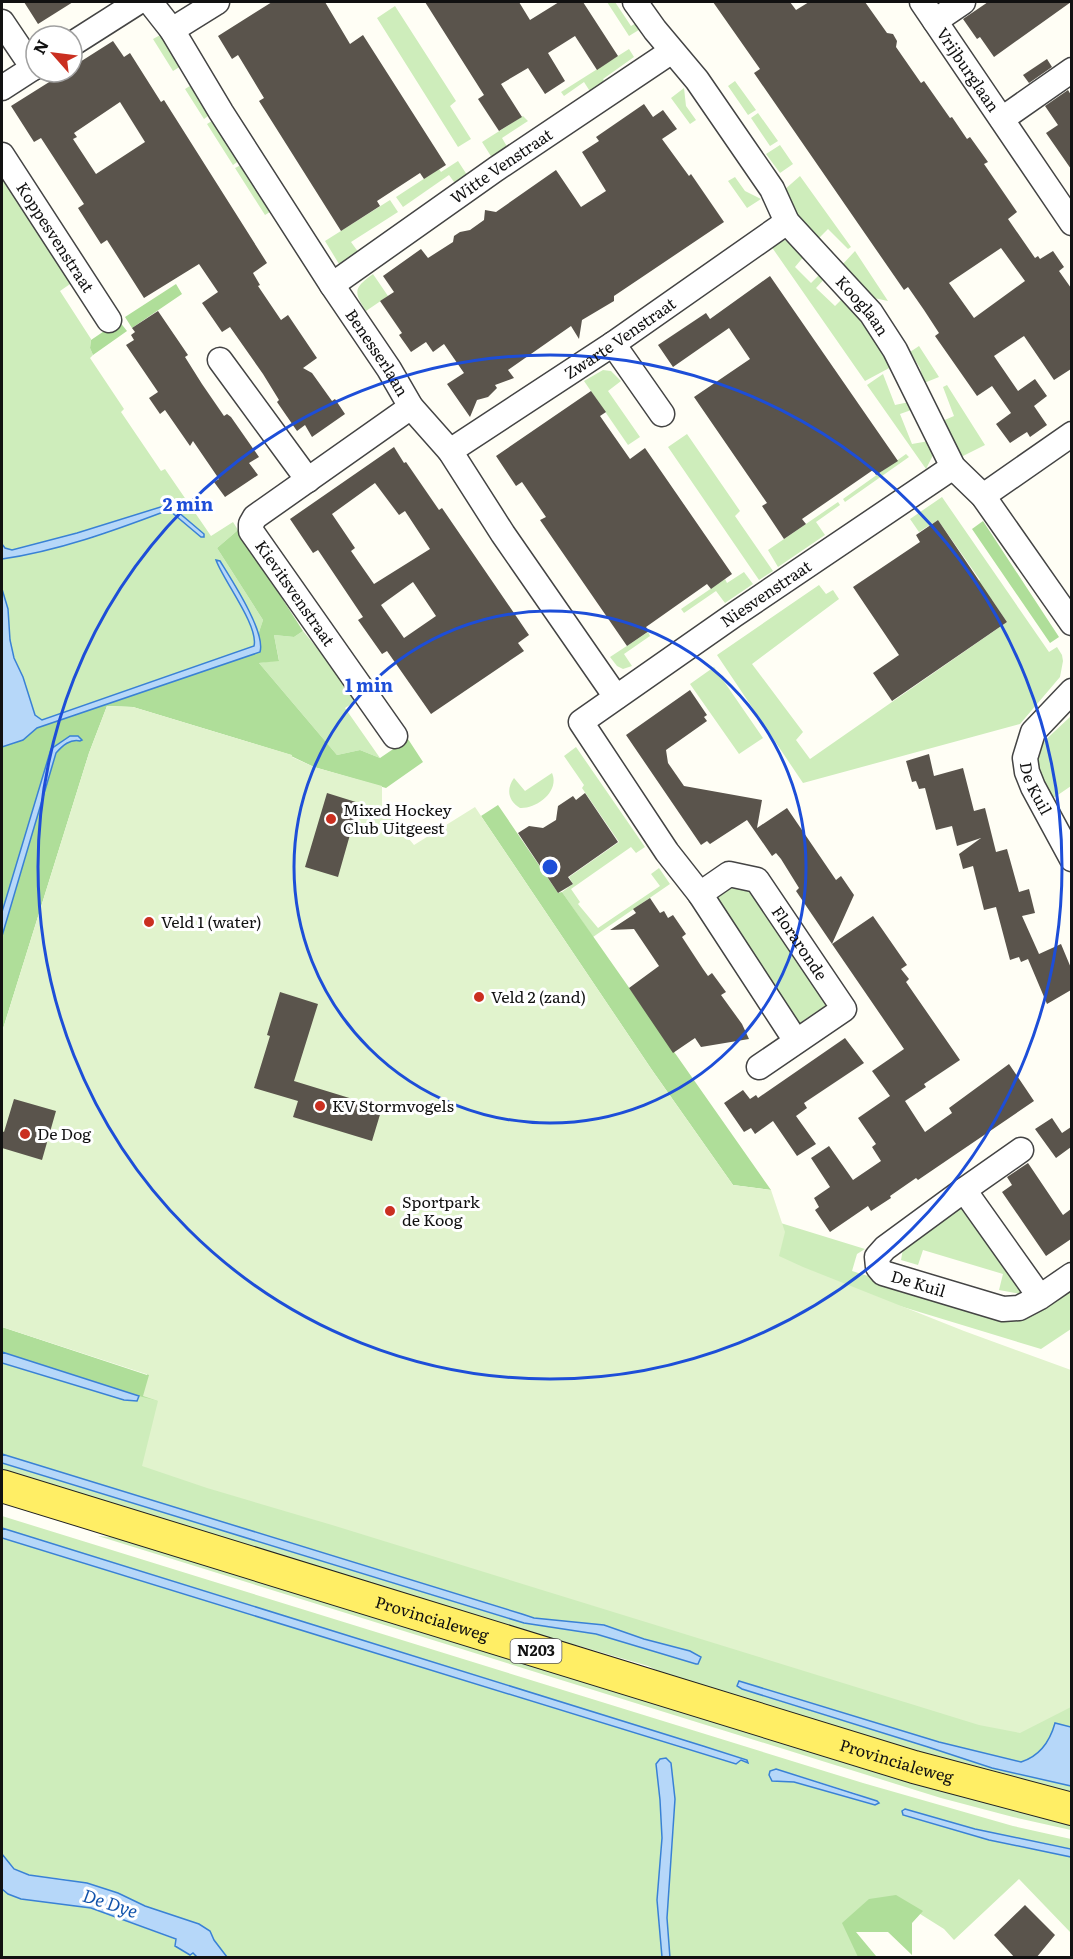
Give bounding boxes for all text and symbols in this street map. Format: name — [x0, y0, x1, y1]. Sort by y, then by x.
street label: Vrijburglaan — [932, 22, 1006, 117]
north arrow — [24, 24, 84, 84]
text: N — [26, 35, 54, 58]
street label: Witte Venstraat — [445, 121, 557, 209]
street label: Koppesvenstraat — [11, 177, 101, 297]
street label: Kooglaan — [831, 269, 896, 340]
street label: Zwarte Venstraat — [559, 290, 680, 384]
street label: Benesserlaan — [340, 304, 415, 401]
text: 2 min — [163, 490, 214, 517]
street label: Kievitsvenstraat — [250, 534, 342, 651]
street label: Niesvenstraat — [715, 553, 816, 632]
text: 1 min — [345, 671, 394, 698]
street label: De Kuil — [1015, 760, 1059, 819]
place label: Mixed Hockey Club Uitgeest — [343, 797, 453, 839]
marker: Mixed Hockey Club Uitgeest — [324, 812, 338, 826]
centre of rings — [540, 857, 560, 877]
street label: Floraronde — [767, 901, 834, 985]
place label: Veld 1 (water) — [161, 909, 262, 933]
marker: Veld 1 (water) — [142, 915, 156, 929]
place label: Veld 2 (zand) — [491, 984, 586, 1008]
marker: Veld 2 (zand) — [472, 990, 486, 1004]
place label: KV Stormvogels — [332, 1093, 454, 1117]
marker: KV Stormvogels — [313, 1099, 327, 1113]
place label: De Dog — [37, 1121, 91, 1145]
marker: De Dog — [18, 1127, 32, 1141]
place label: Sportpark de Koog — [402, 1189, 480, 1231]
marker: Sportpark de Koog — [383, 1204, 397, 1218]
street label: De Kuil — [888, 1263, 949, 1302]
street label: Provincialeweg — [373, 1589, 492, 1646]
road number: N203 — [510, 1639, 562, 1663]
street label: Provincialeweg — [837, 1732, 957, 1788]
water label: De Dye — [79, 1881, 142, 1924]

